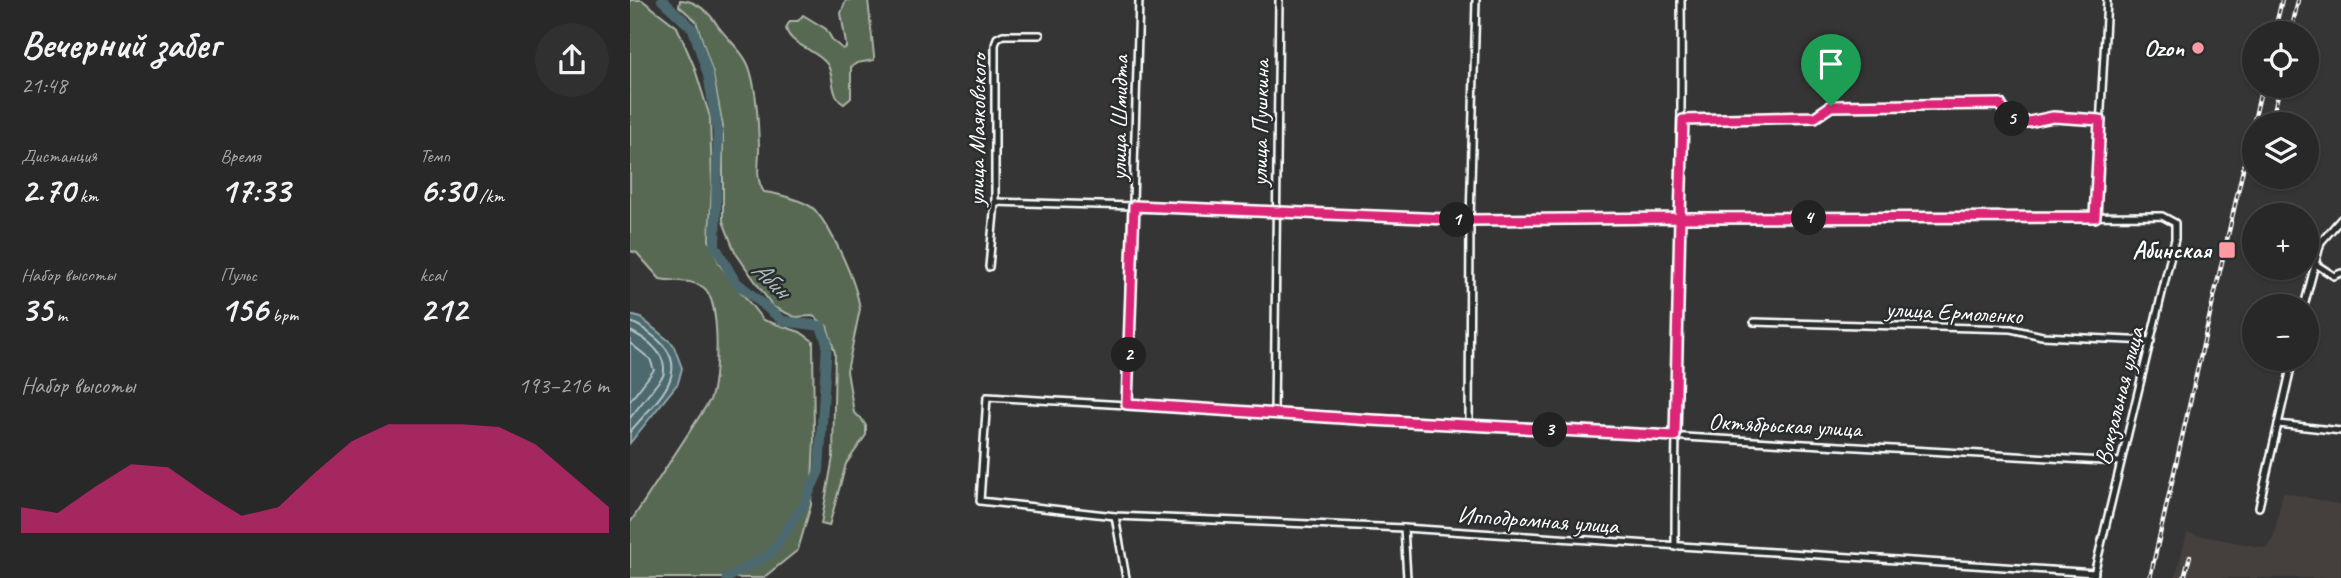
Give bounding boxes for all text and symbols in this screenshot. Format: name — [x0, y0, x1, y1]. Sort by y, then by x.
text: Вечерний забег — [21, 21, 220, 68]
map controls — [2242, 21, 2319, 371]
button: locate — [2242, 21, 2319, 98]
button: share — [535, 23, 609, 97]
place label: Ozon — [2144, 33, 2185, 63]
pin — [1801, 34, 1861, 106]
marker: Ozon — [2190, 40, 2206, 56]
icon: arrive — [1812, 45, 1850, 83]
street label: улица Маяковского — [961, 51, 993, 208]
street label: улица Шмидта — [1103, 54, 1135, 183]
street label: улица Пушкина — [1244, 57, 1276, 189]
text: 21:48 — [21, 71, 67, 100]
pin: 5 — [1994, 102, 2030, 136]
text: 5 — [2007, 106, 2016, 130]
button: layers — [2242, 112, 2319, 189]
text: Дистанция — [21, 144, 97, 168]
text: Время — [220, 144, 260, 168]
text: Темп — [420, 144, 450, 168]
text: 2.70 — [21, 168, 75, 213]
text: 17:33 — [220, 168, 290, 213]
text: 6:30 — [420, 168, 475, 213]
text: km — [75, 184, 98, 208]
text: /km — [475, 184, 504, 208]
pin: 4 — [1792, 200, 1826, 235]
pin: 1 — [1440, 202, 1474, 238]
button: + — [2242, 203, 2319, 280]
text: 4 — [1804, 205, 1813, 229]
text: 1 — [1452, 207, 1461, 231]
place label: Абинская — [2132, 235, 2213, 265]
marker: Абинская — [2217, 240, 2237, 260]
water label: Абин — [745, 253, 801, 308]
text: Набор высоты — [21, 263, 115, 287]
text: Пульс — [220, 263, 257, 287]
text: kcal — [420, 263, 445, 287]
text: 35 — [21, 287, 52, 332]
text: 156 — [220, 287, 268, 332]
text: 212 — [420, 287, 467, 332]
street label: улица Ермоленко — [1883, 293, 2025, 331]
button: − — [2242, 294, 2319, 371]
text: m — [52, 303, 67, 327]
text: bpm — [268, 303, 298, 327]
street label: Вокзальная улица — [2087, 323, 2151, 468]
pin: 2 — [1112, 338, 1146, 372]
text: 2 — [1124, 342, 1133, 366]
text: Набор высоты — [21, 371, 135, 400]
text: 193–216 m — [518, 371, 609, 400]
street label: Октябрьская улица — [1708, 406, 1865, 444]
pin: 3 — [1532, 412, 1567, 448]
text: 3 — [1545, 417, 1554, 441]
street label: Ипподромная улица — [1456, 499, 1621, 541]

